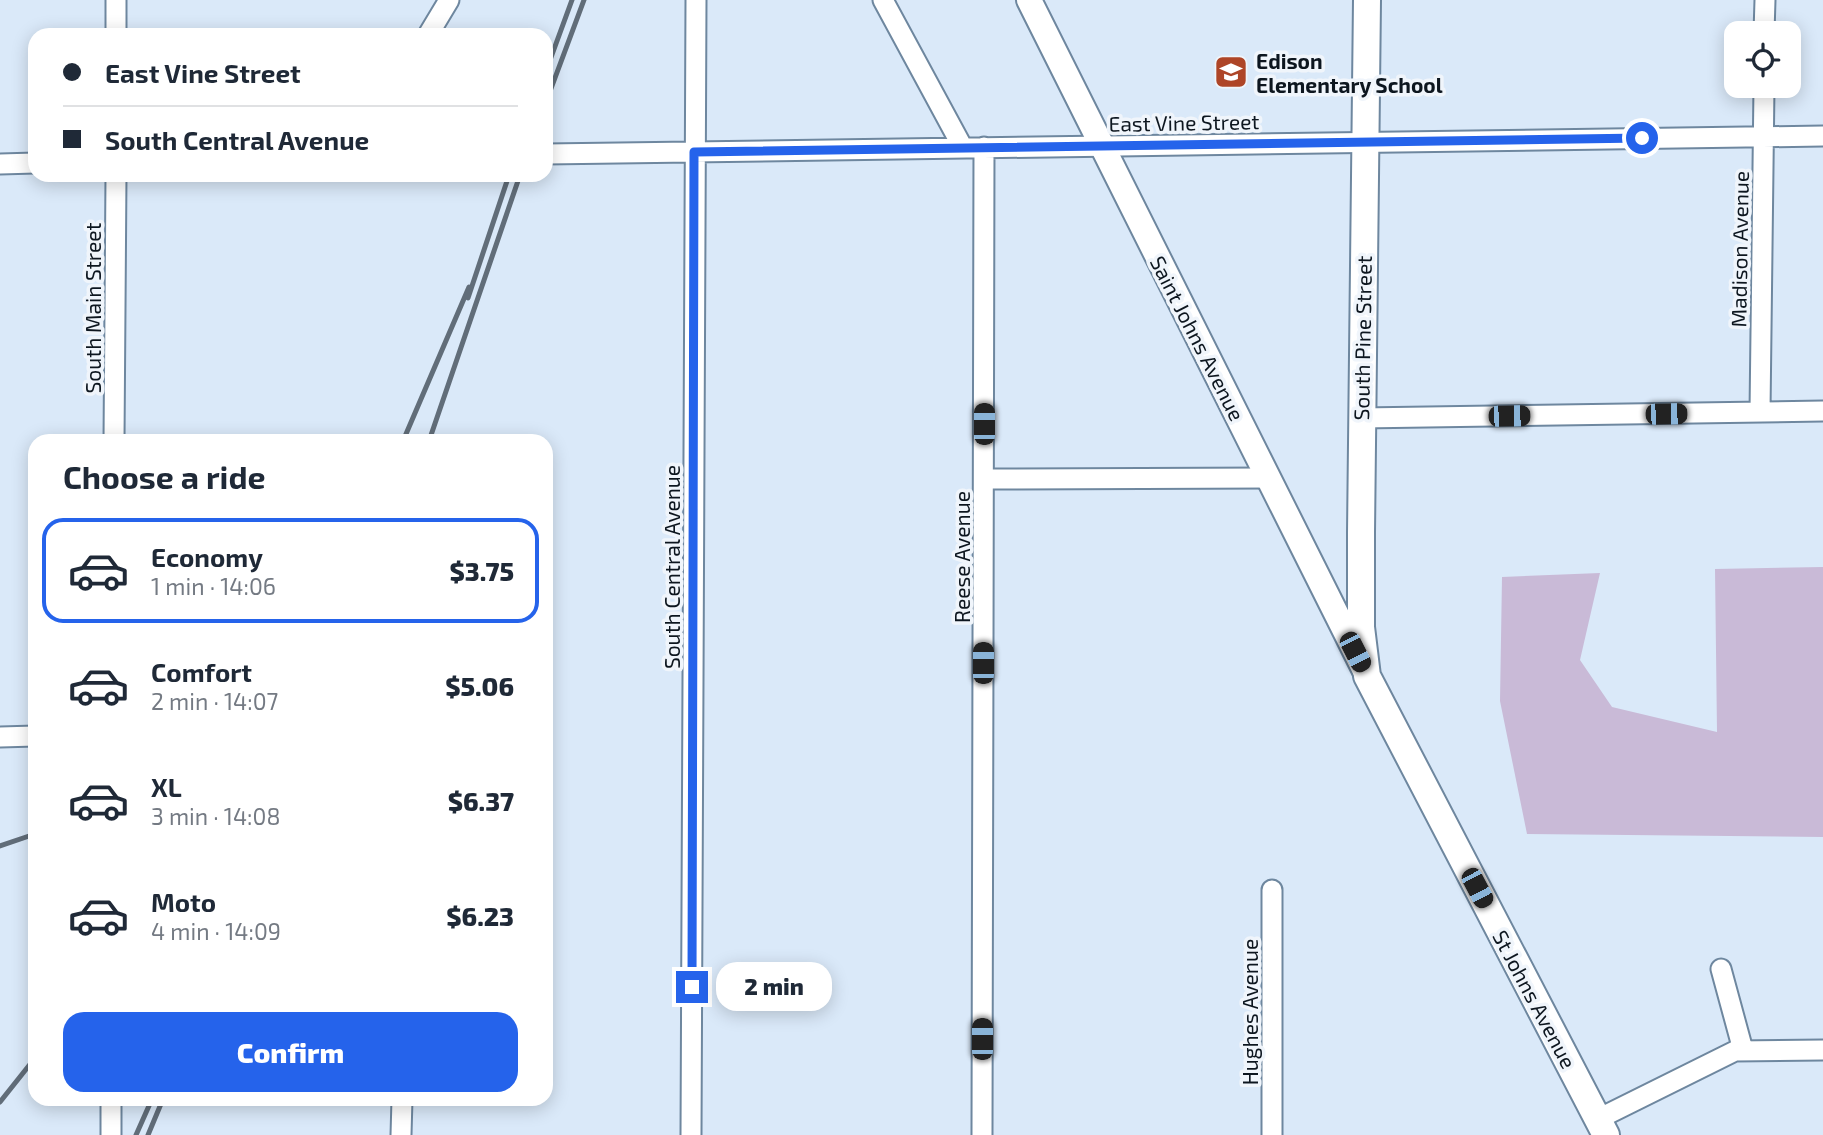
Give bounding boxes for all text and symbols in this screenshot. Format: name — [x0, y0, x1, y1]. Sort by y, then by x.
map controls — [1724, 21, 1801, 98]
button: locate — [1724, 21, 1801, 98]
place label: Edison Elementary School — [1256, 48, 1443, 98]
school or university icon: Edison Elementary School — [1212, 53, 1250, 91]
text: East Vine Street — [105, 57, 301, 88]
street label: East Vine Street — [1108, 108, 1260, 136]
route start — [1626, 122, 1658, 154]
text: South Central Avenue — [105, 124, 369, 155]
street label: Madison Avenue — [1725, 171, 1753, 327]
street label: South Main Street — [80, 223, 105, 393]
street label: Saint Johns Avenue — [1146, 251, 1250, 425]
street label: South Pine Street — [1348, 255, 1376, 421]
car — [974, 403, 995, 445]
car — [1645, 403, 1688, 425]
car — [1488, 405, 1531, 427]
text: Choose a ride — [63, 457, 266, 495]
street label: South Central Avenue — [659, 465, 684, 669]
street label: Reese Avenue — [949, 491, 974, 623]
icon: car — [67, 539, 130, 602]
text: Economy — [151, 541, 263, 572]
text: $3.75 — [450, 555, 514, 586]
text: 1 min · 14:06 — [151, 572, 276, 600]
car — [1337, 629, 1374, 675]
car — [973, 642, 994, 684]
icon: car — [67, 654, 130, 717]
text: Comfort — [151, 656, 252, 687]
text: $5.06 — [445, 670, 514, 701]
text: 2 min · 14:07 — [151, 687, 278, 715]
icon: car — [67, 769, 130, 832]
text: XL — [151, 771, 182, 802]
text: $6.37 — [448, 785, 514, 816]
text: 3 min · 14:08 — [151, 802, 280, 830]
car — [1458, 865, 1497, 911]
icon: car — [67, 884, 130, 947]
text: Moto — [151, 886, 216, 917]
text: $6.23 — [446, 900, 514, 931]
text: 4 min · 14:09 — [151, 917, 281, 945]
street label: St Johns Avenue — [1488, 926, 1582, 1072]
street label: Hughes Avenue — [1237, 939, 1262, 1085]
callout: 2 min — [716, 962, 832, 1012]
route end — [676, 971, 708, 1003]
text: 2 min — [744, 972, 804, 1000]
button: Confirm — [63, 1012, 518, 1092]
car — [972, 1018, 993, 1060]

